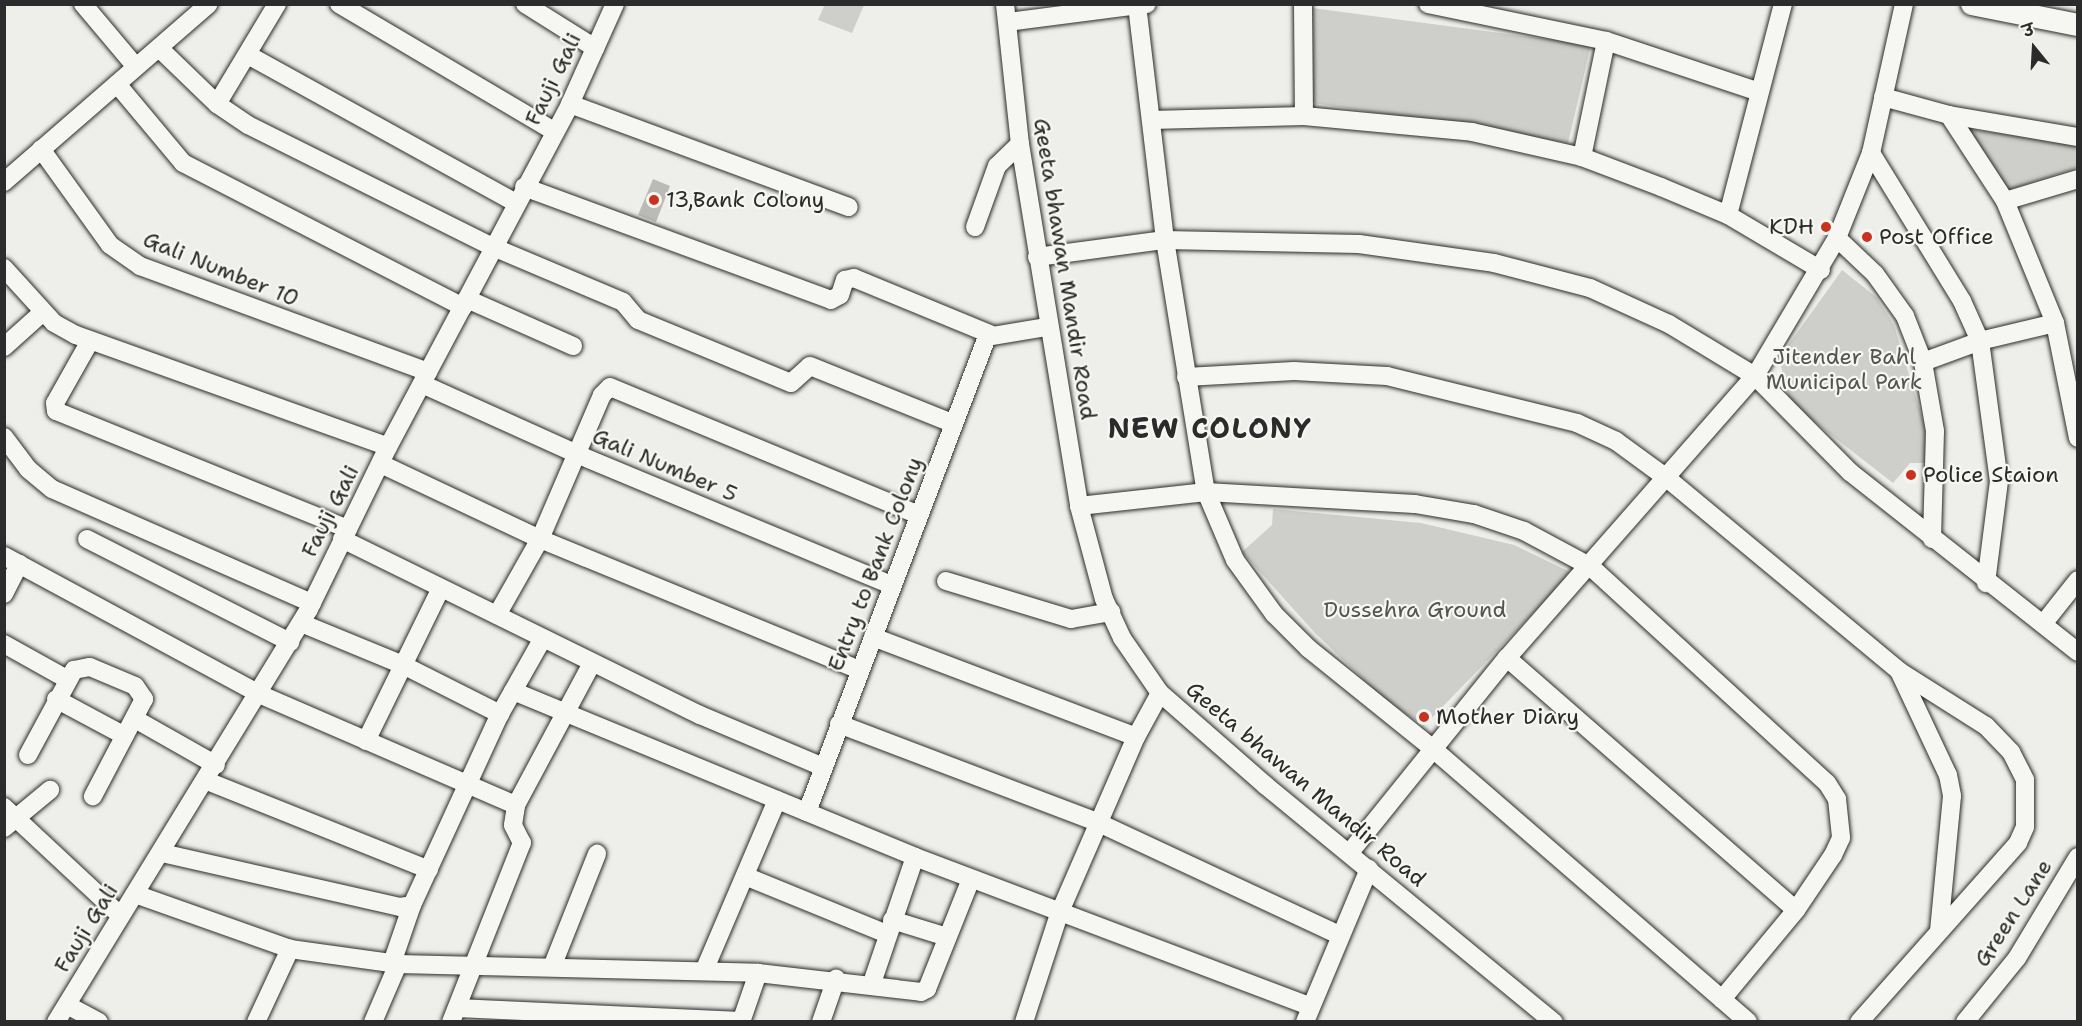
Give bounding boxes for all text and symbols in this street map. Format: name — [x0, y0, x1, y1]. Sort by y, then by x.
north arrow — [2004, 18, 2064, 78]
text: उ — [2020, 19, 2037, 42]
street label: Fauji Gali — [519, 28, 587, 130]
street label: Geeta bhawan Mandir Road — [1028, 116, 1102, 422]
place label: 13,Bank Colony — [666, 187, 824, 213]
marker: 13,Bank Colony — [647, 193, 661, 207]
place label: KDH — [1769, 214, 1814, 240]
marker: KDH — [1819, 220, 1833, 234]
place label: Post Office — [1879, 224, 1994, 250]
street label: Gali Number 10 — [139, 226, 303, 312]
marker: Post Office — [1860, 230, 1874, 244]
park label: Jitender Bahl Municipal Park — [1766, 343, 1922, 394]
district label: NEW COLONY — [1108, 411, 1312, 445]
street label: Gali Number 5 — [589, 423, 741, 507]
street label: Entry to Bank Colony — [822, 453, 928, 675]
street label: Fauji Gali — [296, 461, 364, 561]
place label: Police Staion — [1923, 462, 2059, 488]
marker: Police Staion — [1904, 468, 1918, 482]
park label: Dussehra Ground — [1324, 597, 1506, 623]
street label: Geeta bhawan Mandir Road — [1181, 676, 1431, 892]
place label: Mother Diary — [1436, 704, 1579, 730]
marker: Mother Diary — [1417, 710, 1431, 724]
street label: Green Lane — [1969, 854, 2057, 972]
street label: Fauji Gali — [48, 879, 124, 977]

